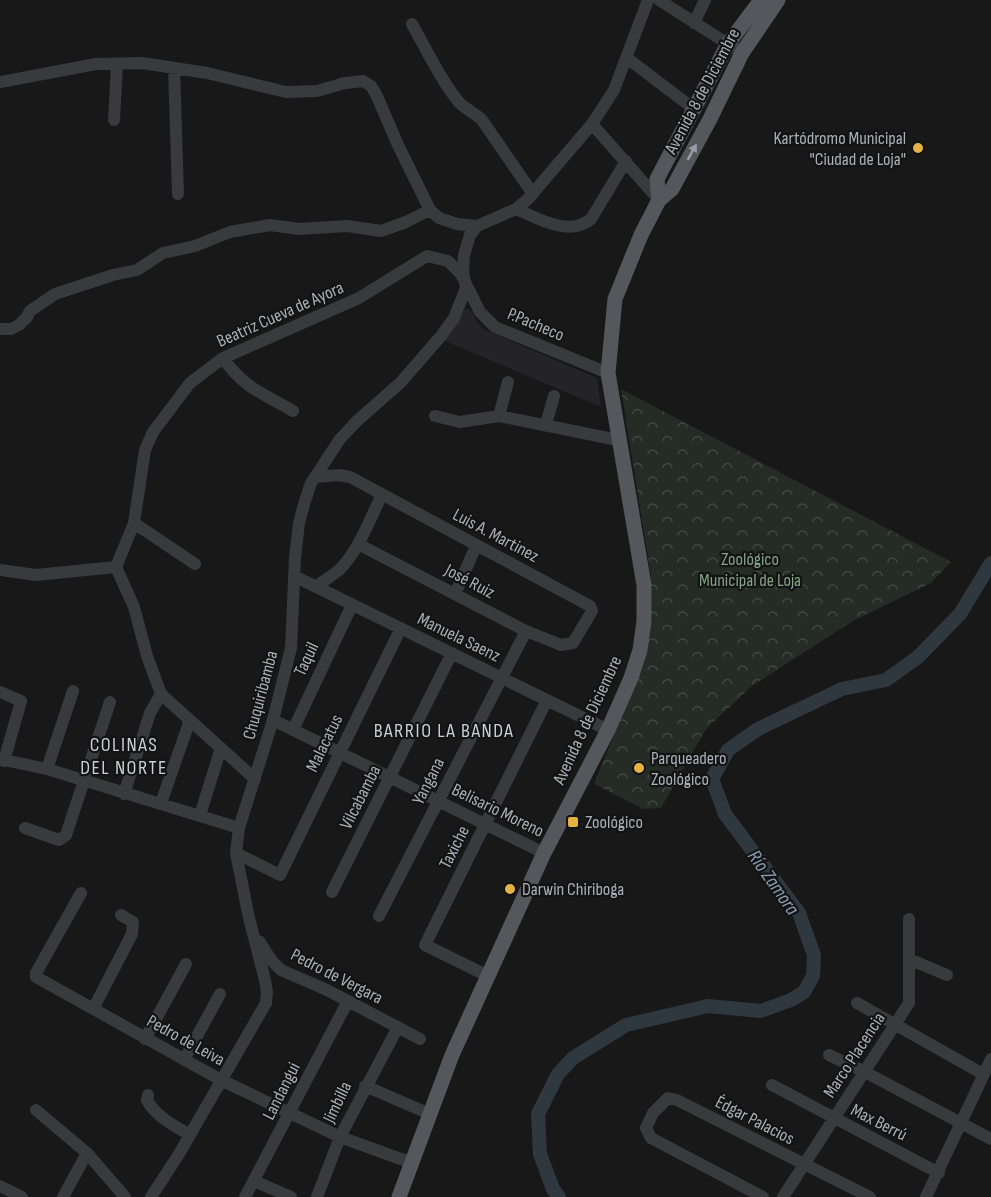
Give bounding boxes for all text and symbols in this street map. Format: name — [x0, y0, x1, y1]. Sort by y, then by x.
street label: Avenida 8 de Diciembre — [660, 25, 744, 159]
place label: Kartódromo Municipal "Ciudad de Loja" — [774, 128, 906, 170]
marker: Kartódromo Municipal "Ciudad de Loja" — [911, 141, 925, 155]
one-way arrow — [687, 144, 697, 161]
street label: Beatriz Cueva de Ayora — [214, 277, 347, 352]
street label: P.Pacheco — [504, 303, 567, 346]
street label: Luis A. Martinez — [449, 504, 543, 567]
park label: Zoológico Municipal de Loja — [699, 549, 801, 591]
street label: José Ruiz — [440, 559, 499, 603]
street label: Manuela Saenz — [414, 608, 504, 667]
street label: Taquil — [290, 639, 323, 679]
street label: Chuquiribamba — [239, 648, 282, 742]
street label: Avenida 8 de Diciembre — [548, 653, 626, 789]
street label: Malacatus — [302, 711, 347, 775]
district label: BARRIO LA BANDA — [374, 719, 514, 743]
district label: COLINAS DEL NORTE — [80, 733, 168, 780]
place label: Parqueadero Zoológico — [651, 748, 726, 790]
street label: Yangana — [408, 754, 449, 808]
marker: Parqueadero Zoológico — [632, 761, 646, 775]
street label: Vilcabamba — [335, 762, 385, 833]
street label: Belisario Moreno — [448, 779, 547, 842]
place label: Zoológico — [585, 812, 643, 833]
marker: Zoológico — [566, 815, 580, 829]
street label: Taxiche — [435, 822, 474, 872]
water label: Río Zamora — [742, 845, 804, 920]
place label: Darwin Chiriboga — [522, 879, 624, 900]
marker: Darwin Chiriboga — [503, 882, 517, 896]
street label: Pedro de Vergara — [287, 944, 386, 1009]
street label: Marco Placencia — [819, 1009, 890, 1102]
street label: Pedro de Leiva — [143, 1010, 228, 1070]
street label: Landangui — [258, 1059, 305, 1123]
street label: Jimbilla — [318, 1078, 356, 1127]
street label: Édgar Palacios — [712, 1092, 798, 1149]
street label: Max Berrú — [847, 1099, 910, 1145]

